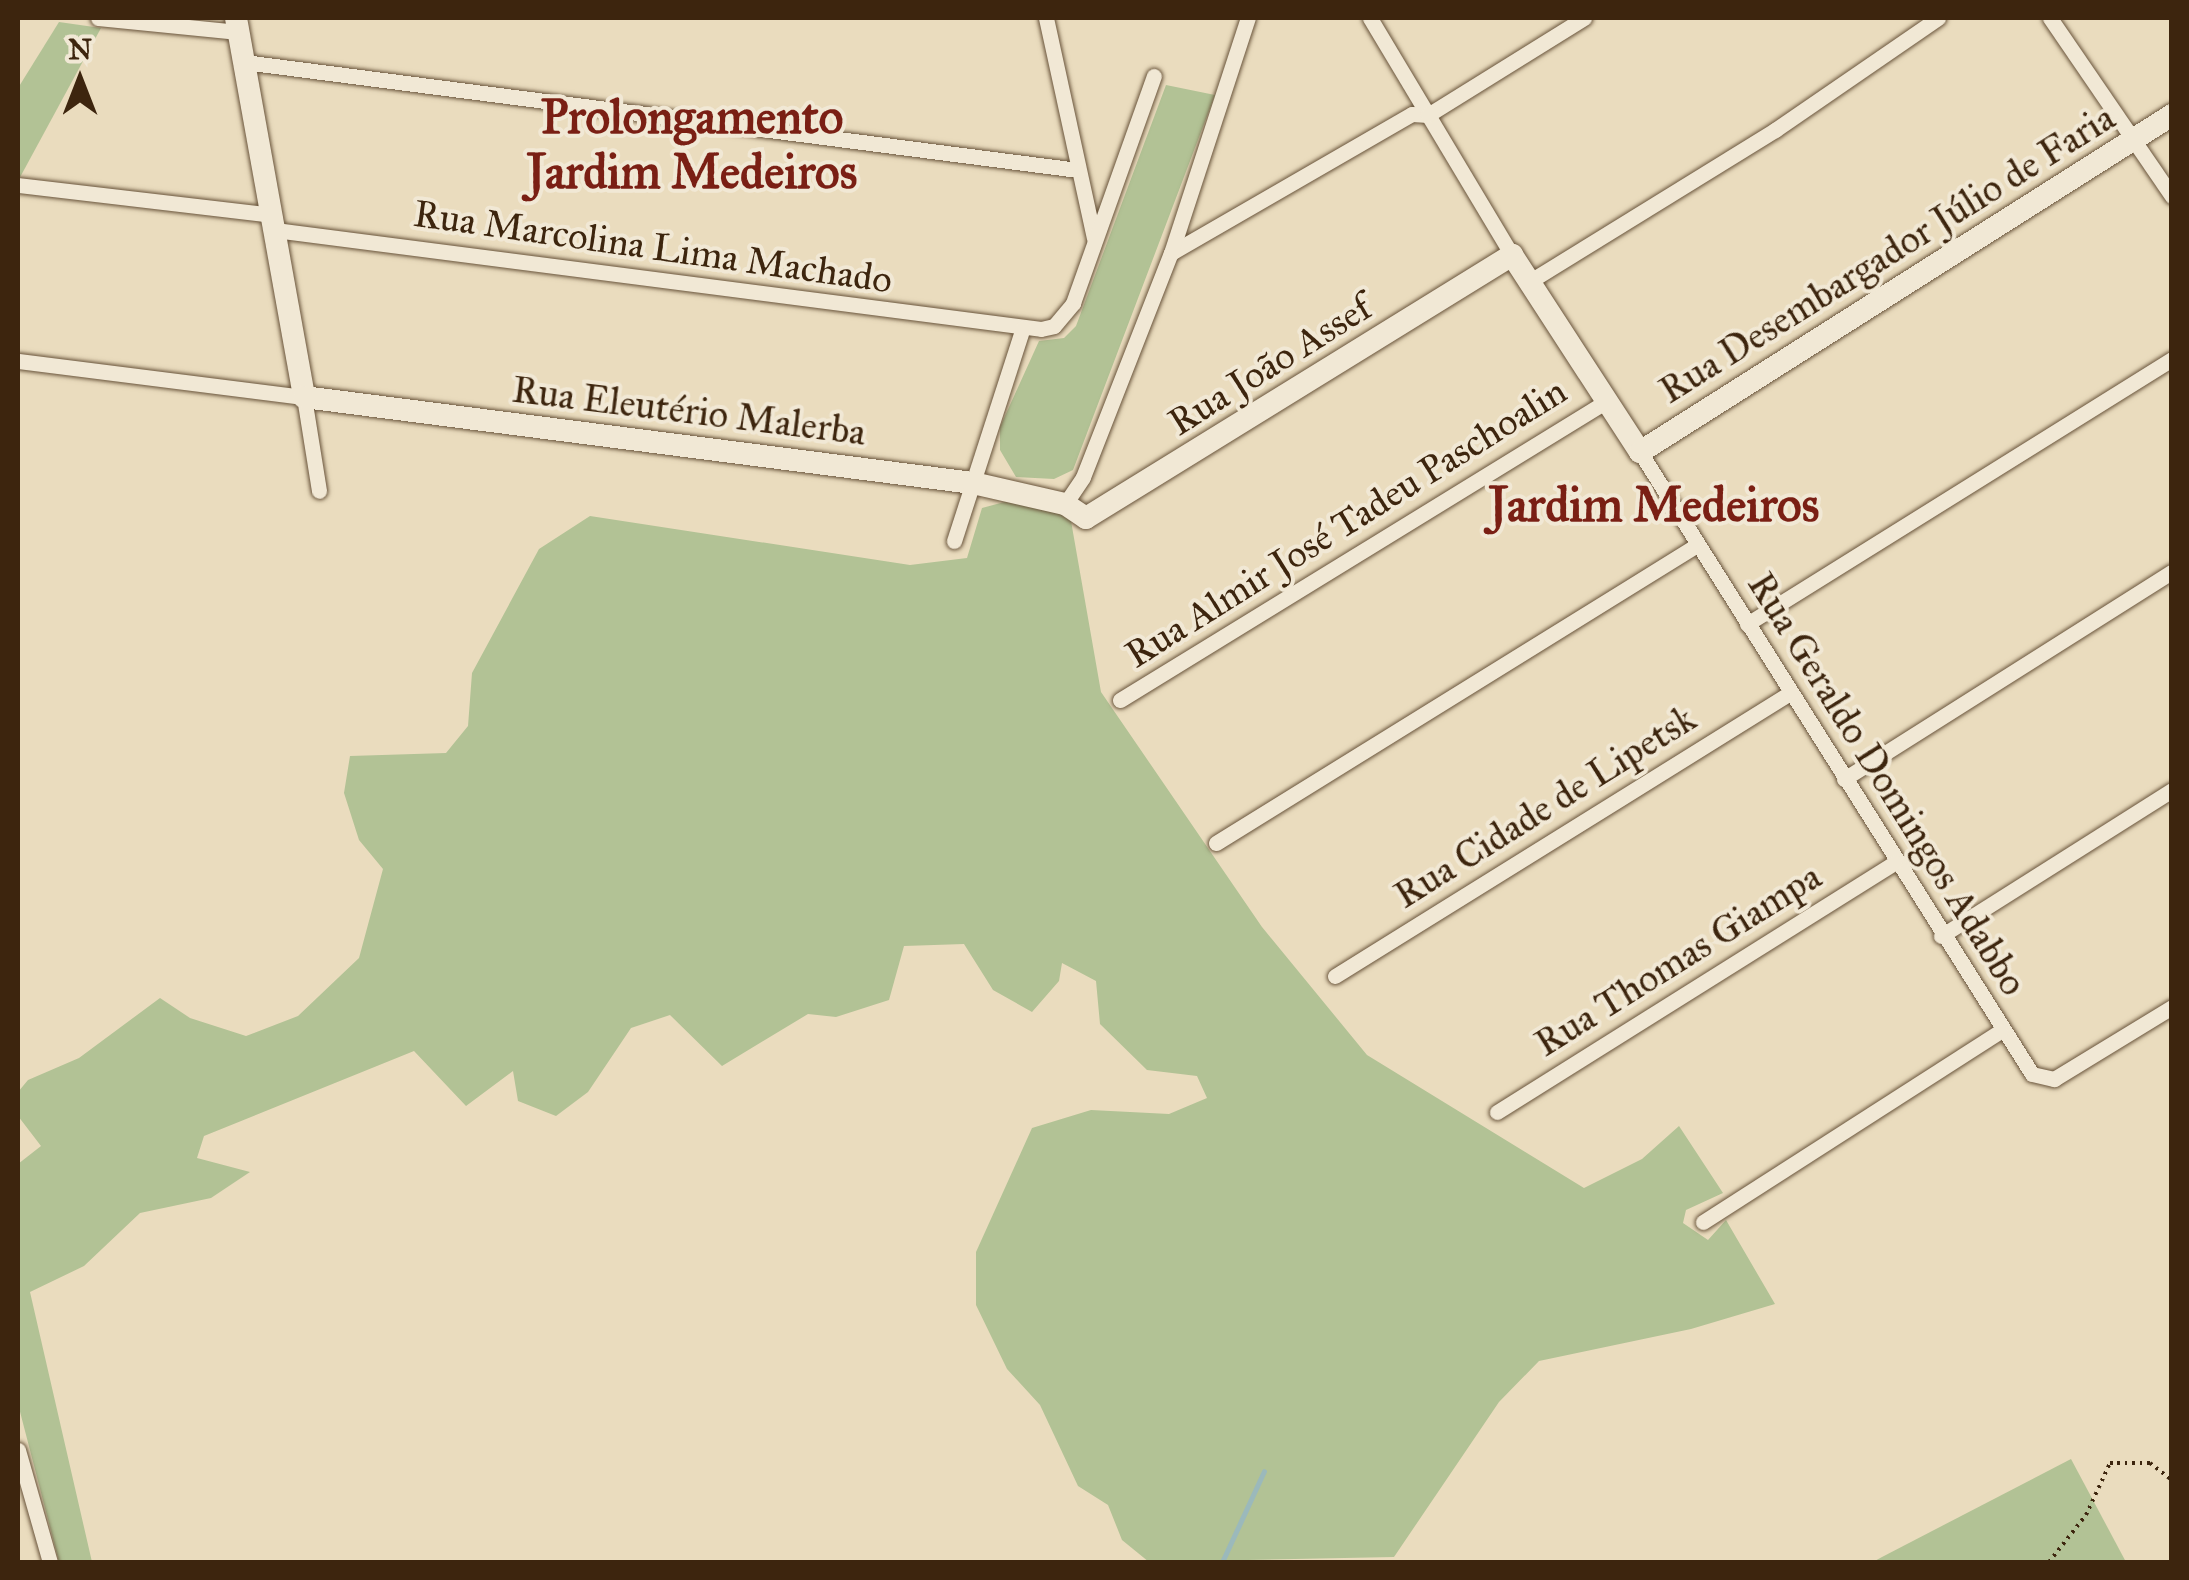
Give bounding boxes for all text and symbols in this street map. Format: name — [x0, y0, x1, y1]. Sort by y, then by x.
north arrow — [30, 30, 130, 130]
text: N — [68, 32, 92, 67]
district label: Prolongamento Jardim Medeiros — [527, 87, 857, 200]
street label: Rua Desembargador Júlio de Faria — [1651, 95, 2123, 413]
street label: Rua Marcolina Lima Machado — [411, 191, 895, 303]
street label: Rua João Assef — [1160, 285, 1380, 445]
street label: Rua Eleutério Malerba — [510, 367, 868, 455]
street label: Rua Almir José Tadeu Paschoalin — [1117, 368, 1575, 678]
district label: Jardim Medeiros — [1489, 476, 1819, 534]
street label: Rua Geraldo Domingos Adabbo — [1738, 564, 2036, 1004]
street label: Rua Cidade de Lipetsk — [1386, 696, 1704, 918]
street label: Rua Thomas Giampa — [1527, 854, 1829, 1066]

